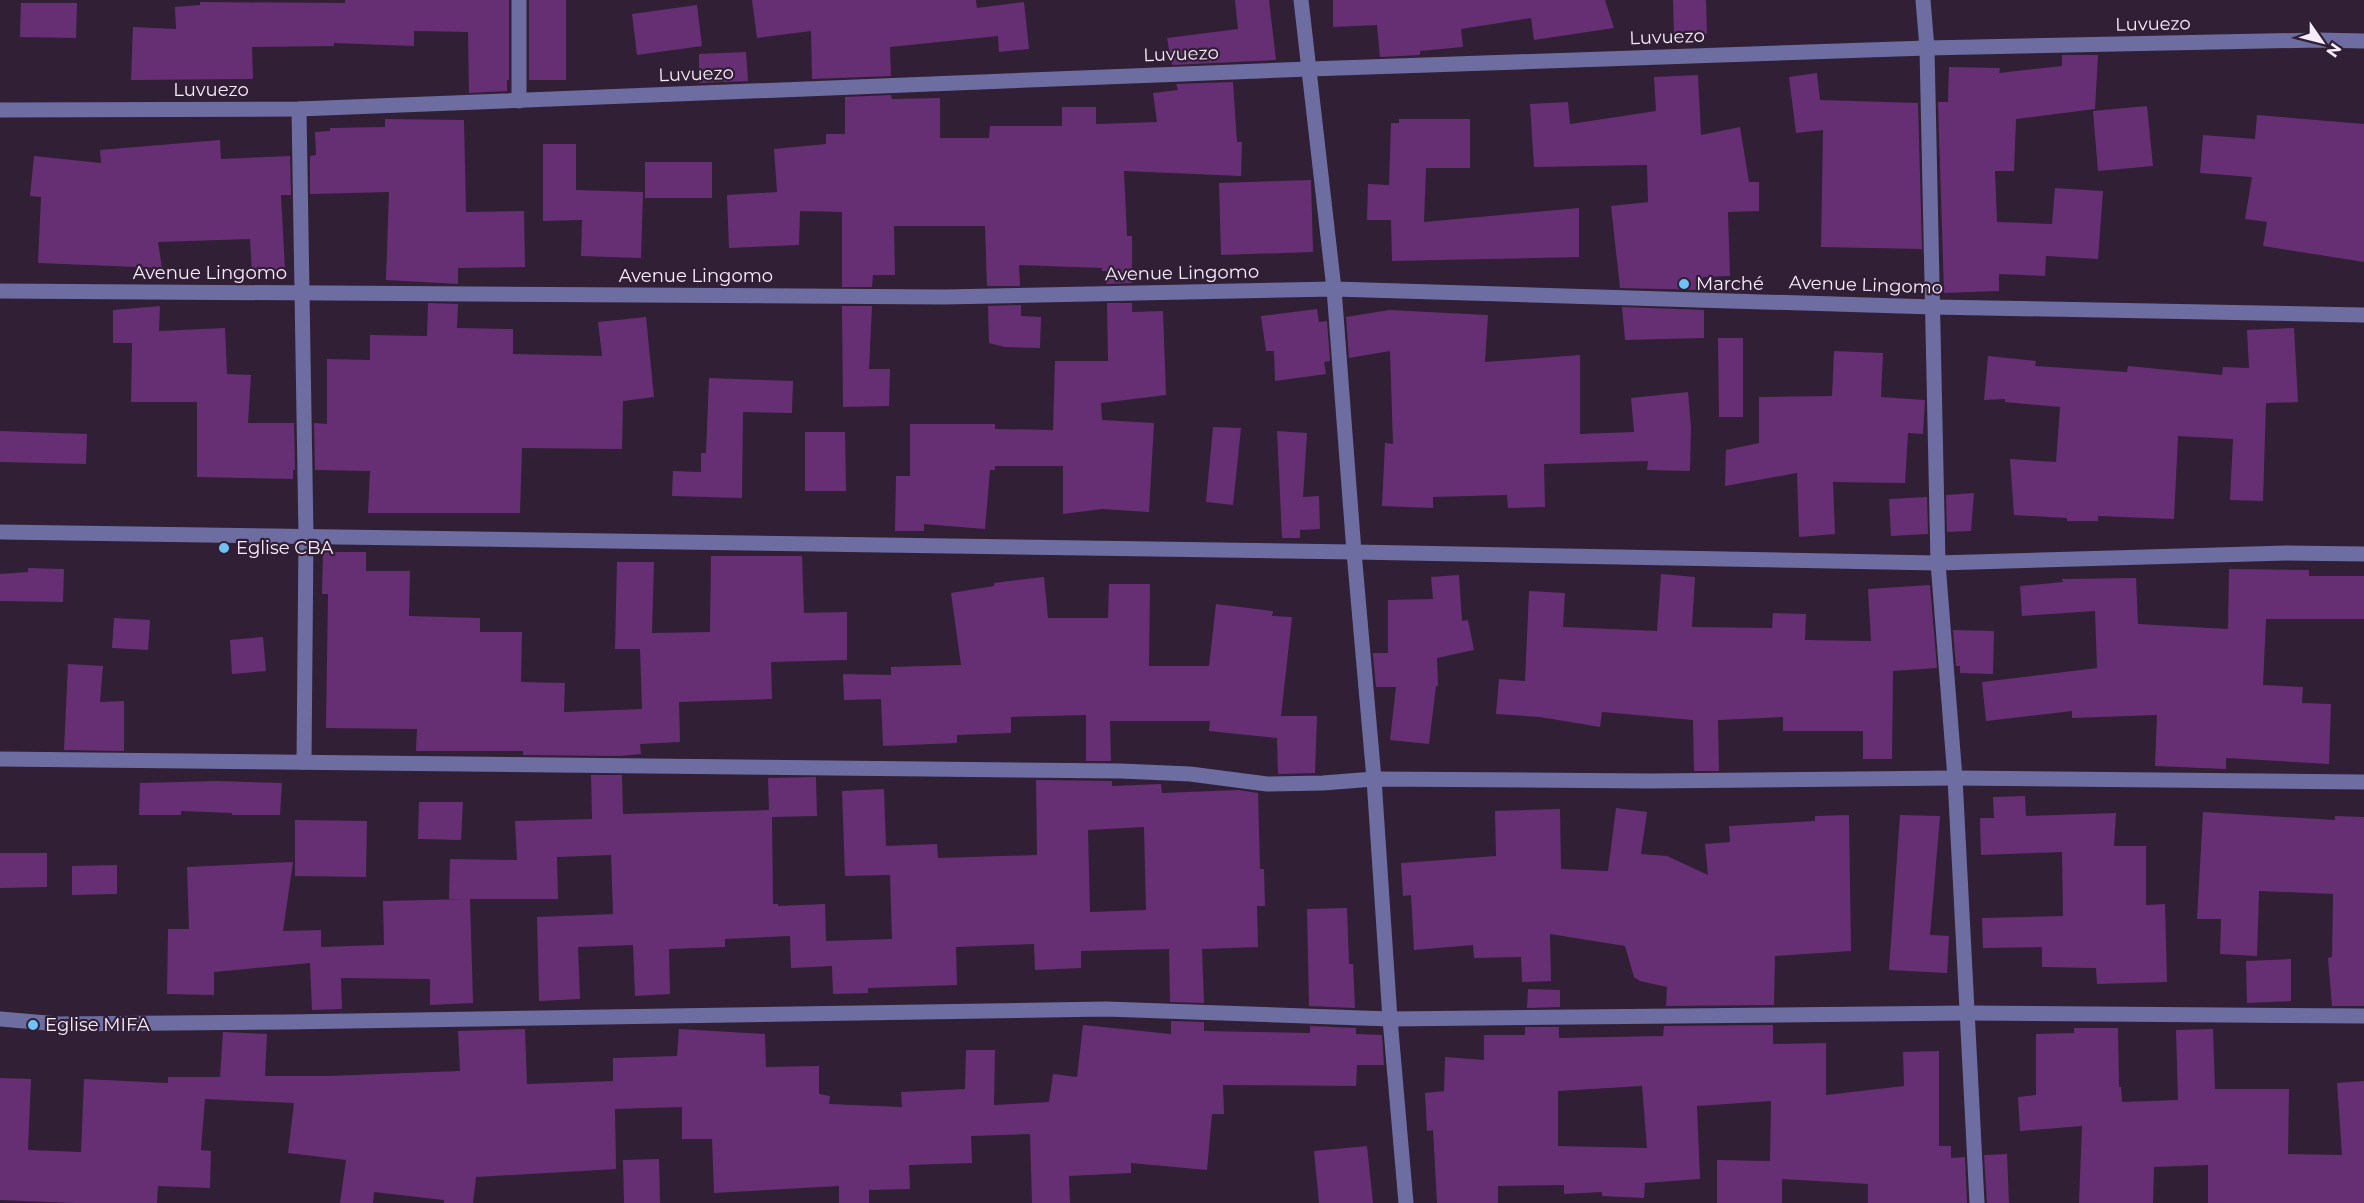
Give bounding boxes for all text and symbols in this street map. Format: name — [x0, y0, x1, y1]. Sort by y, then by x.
street label: Luvuezo — [2115, 12, 2191, 36]
north arrow — [2292, 12, 2352, 72]
street label: Luvuezo — [1629, 25, 1705, 49]
text: N — [2322, 40, 2345, 61]
street label: Luvuezo — [1143, 42, 1219, 66]
street label: Luvuezo — [658, 62, 734, 86]
street label: Luvuezo — [173, 79, 249, 101]
street label: Avenue Lingomo — [1105, 261, 1259, 285]
street label: Avenue Lingomo — [133, 262, 287, 284]
street label: Avenue Lingomo — [619, 265, 773, 287]
street label: Avenue Lingomo — [1789, 271, 1943, 299]
place label: Marché — [1696, 273, 1764, 295]
marker: Marché — [1677, 277, 1691, 291]
place label: Eglise CBA — [236, 537, 334, 559]
marker: Eglise CBA — [217, 541, 231, 555]
place label: Eglise MIFA — [45, 1014, 150, 1036]
marker: Eglise MIFA — [26, 1018, 40, 1032]

